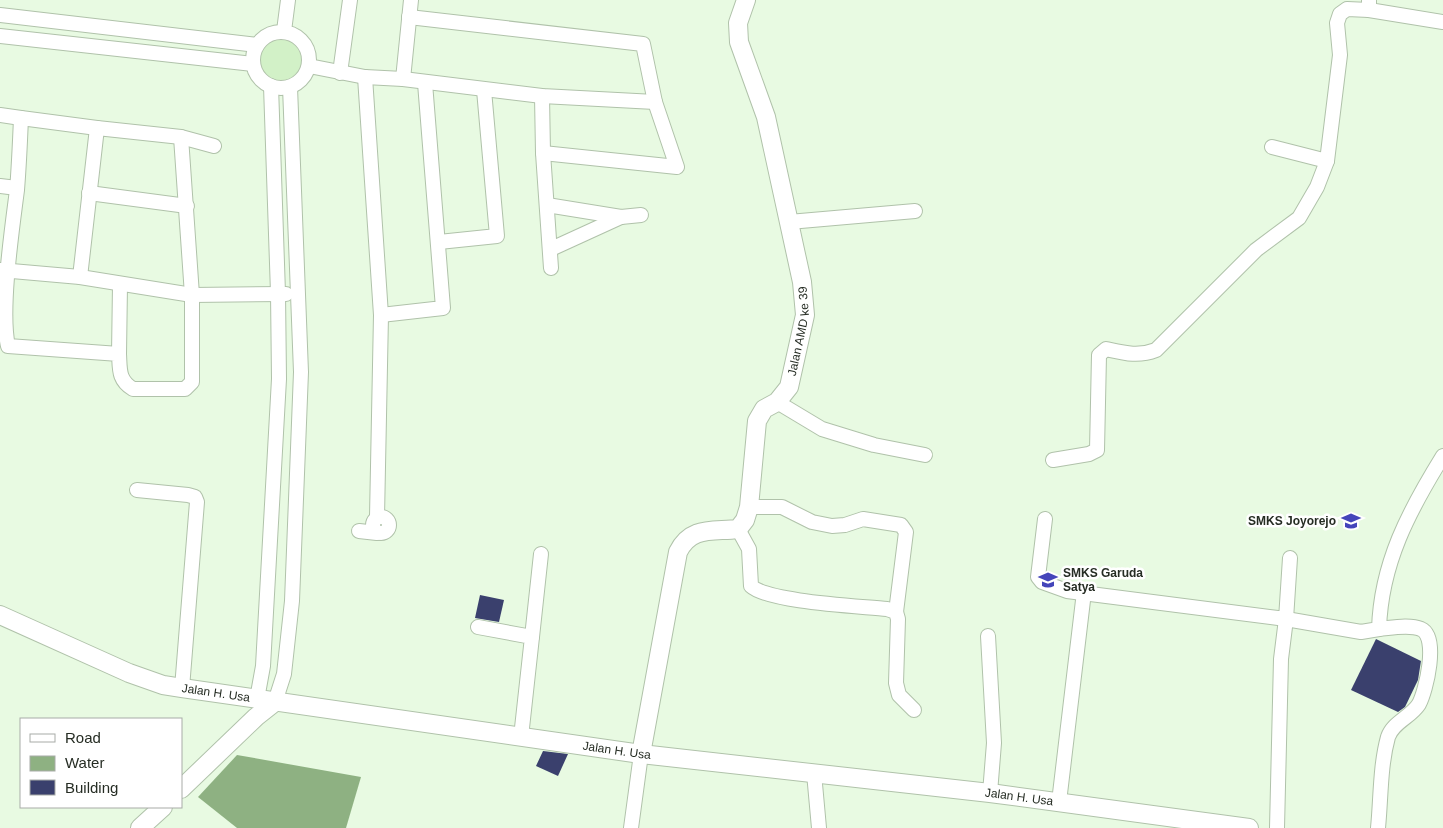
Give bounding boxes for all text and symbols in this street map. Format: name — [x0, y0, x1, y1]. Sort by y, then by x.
street label: Jalan AMD ke 39 — [785, 286, 812, 377]
school or university icon: SMKS Joyorejo — [1340, 510, 1362, 532]
place label: SMKS Joyorejo — [1248, 514, 1336, 528]
place label: SMKS Garuda Satya — [1063, 566, 1143, 594]
school or university icon: SMKS Garuda Satya — [1037, 569, 1059, 591]
street label: Jalan H. Usa — [181, 681, 251, 705]
legend — [20, 718, 182, 808]
text: Road — [65, 729, 101, 746]
street label: Jalan H. Usa — [582, 739, 652, 762]
text: Water — [65, 754, 104, 771]
text: Building — [65, 779, 118, 796]
street label: Jalan H. Usa — [984, 785, 1054, 809]

